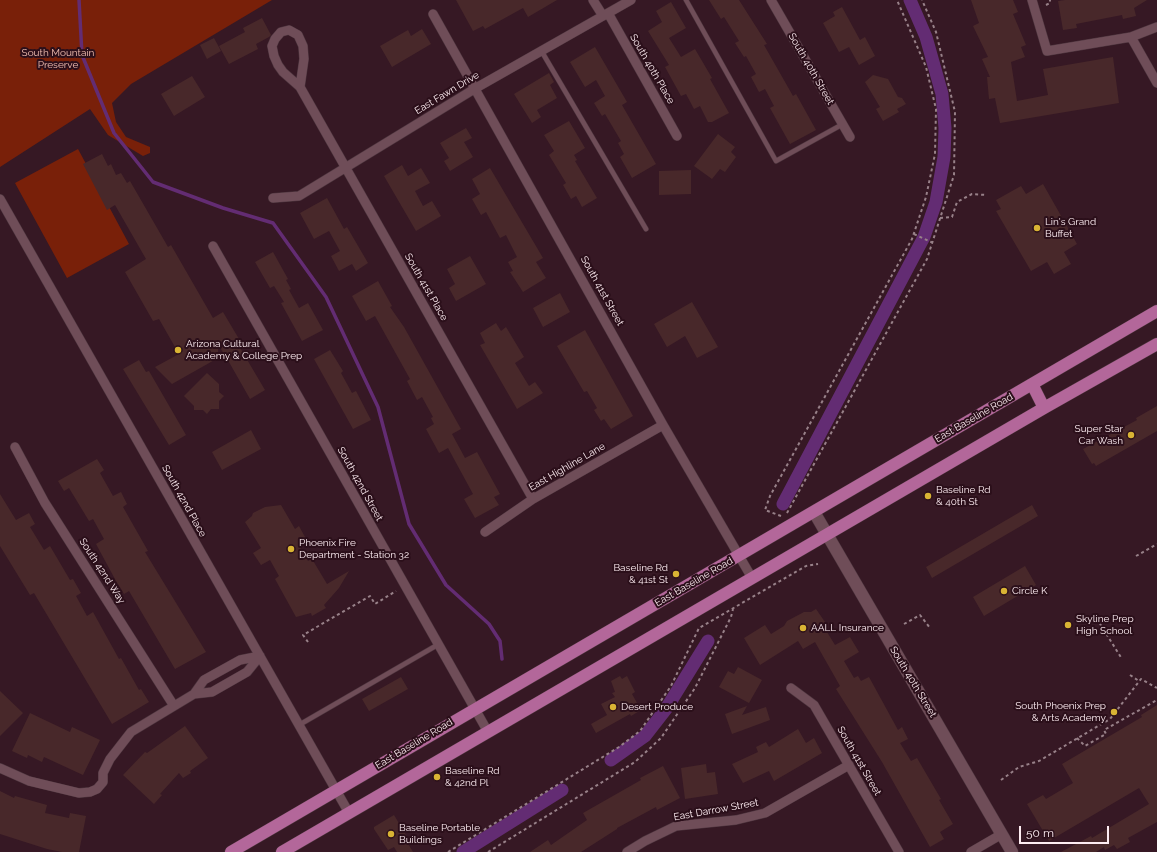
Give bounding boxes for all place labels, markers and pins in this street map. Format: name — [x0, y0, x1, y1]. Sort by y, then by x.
place label: Lin's Grand Buffet — [1045, 216, 1096, 240]
marker: Lin's Grand Buffet — [1032, 223, 1042, 233]
place label: Arizona Cultural Academy & College Prep — [186, 338, 302, 362]
marker: Arizona Cultural Academy & College Prep — [173, 345, 183, 355]
place label: Super Star Car Wash — [1075, 423, 1123, 446]
marker: Super Star Car Wash — [1126, 430, 1136, 440]
place label: Baseline Rd & 40th St — [936, 484, 991, 508]
marker: Baseline Rd & 40th St — [923, 491, 933, 501]
place label: Phoenix Fire Department - Station 32 — [299, 537, 409, 560]
marker: Phoenix Fire Department - Station 32 — [286, 544, 296, 554]
place label: Baseline Rd & 41st St — [613, 562, 668, 586]
marker: Baseline Rd & 41st St — [671, 569, 681, 579]
place label: Circle K — [1012, 585, 1047, 597]
marker: Circle K — [999, 586, 1009, 596]
place label: Skyline Prep High School — [1076, 613, 1134, 636]
marker: Skyline Prep High School — [1063, 620, 1073, 630]
place label: AALL Insurance — [811, 622, 884, 634]
marker: AALL Insurance — [798, 623, 808, 633]
place label: South Phoenix Prep & Arts Academy — [1015, 700, 1106, 724]
place label: Desert Produce — [621, 701, 693, 713]
marker: Desert Produce — [608, 702, 618, 712]
marker: South Phoenix Prep & Arts Academy — [1109, 707, 1119, 717]
place label: Baseline Rd & 42nd Pl — [445, 765, 500, 788]
marker: Baseline Rd & 42nd Pl — [432, 772, 442, 782]
place label: Baseline Portable Buildings — [399, 822, 480, 846]
marker: Baseline Portable Buildings — [386, 829, 396, 839]

